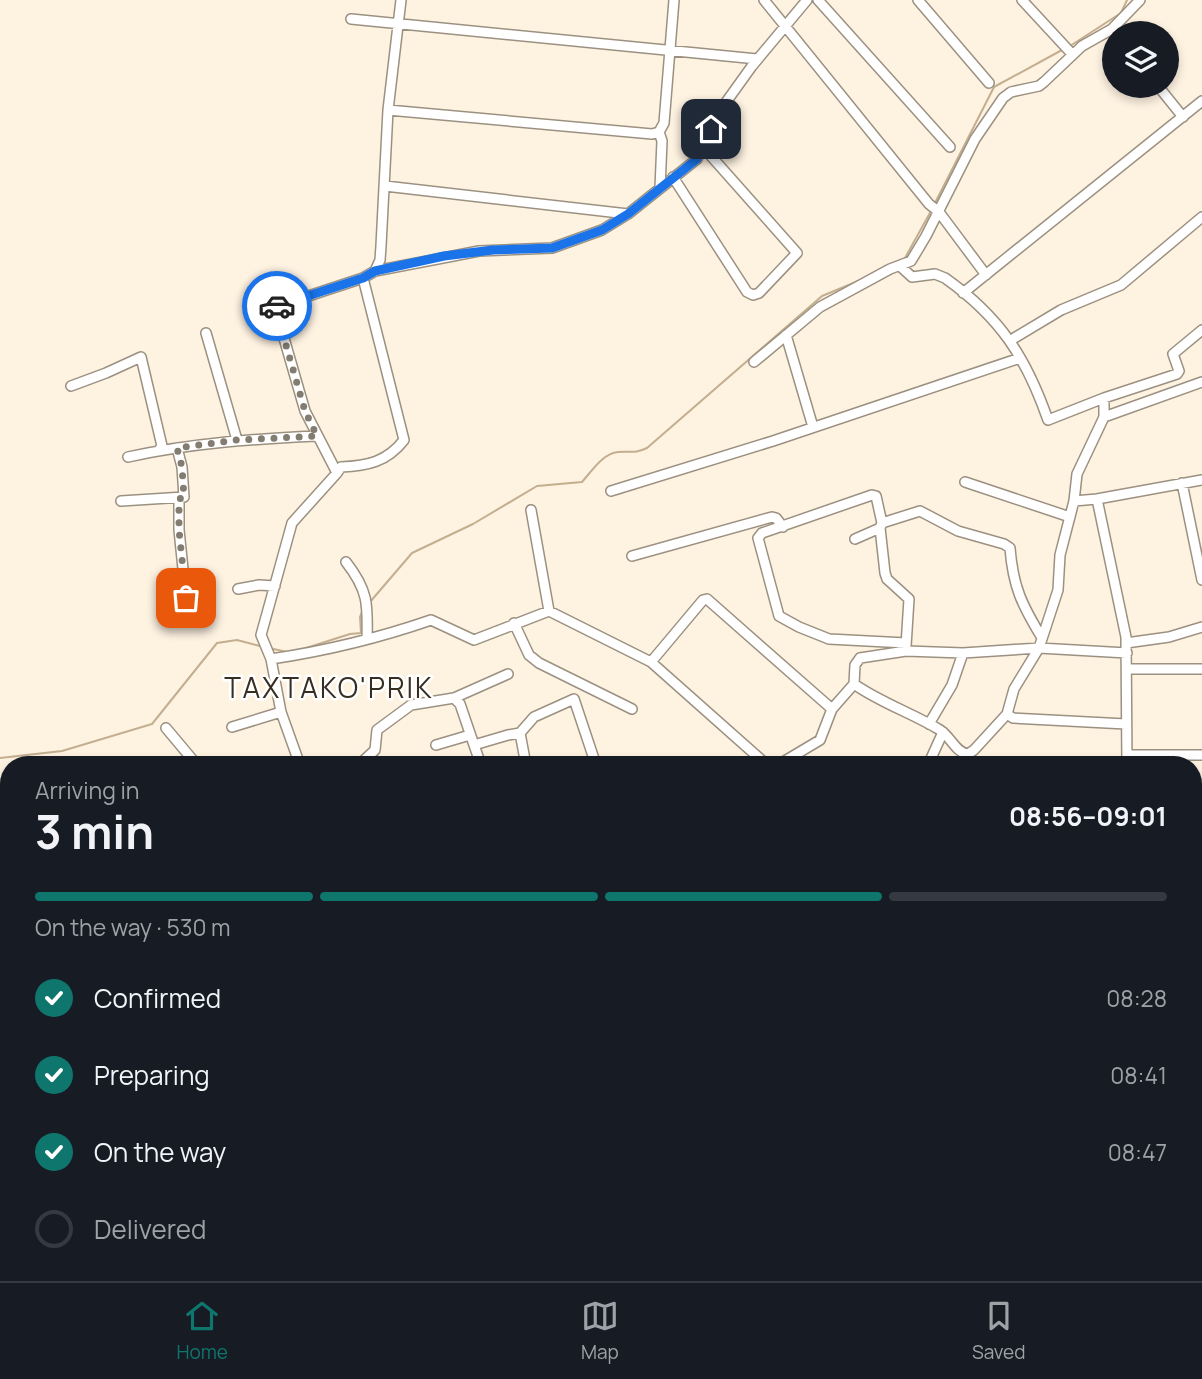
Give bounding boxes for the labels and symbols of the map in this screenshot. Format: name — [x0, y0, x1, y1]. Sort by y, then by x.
pin — [681, 99, 741, 159]
courier — [242, 271, 312, 341]
pin — [156, 568, 216, 628]
district label: TAXTAKO'PRIK — [224, 668, 434, 706]

